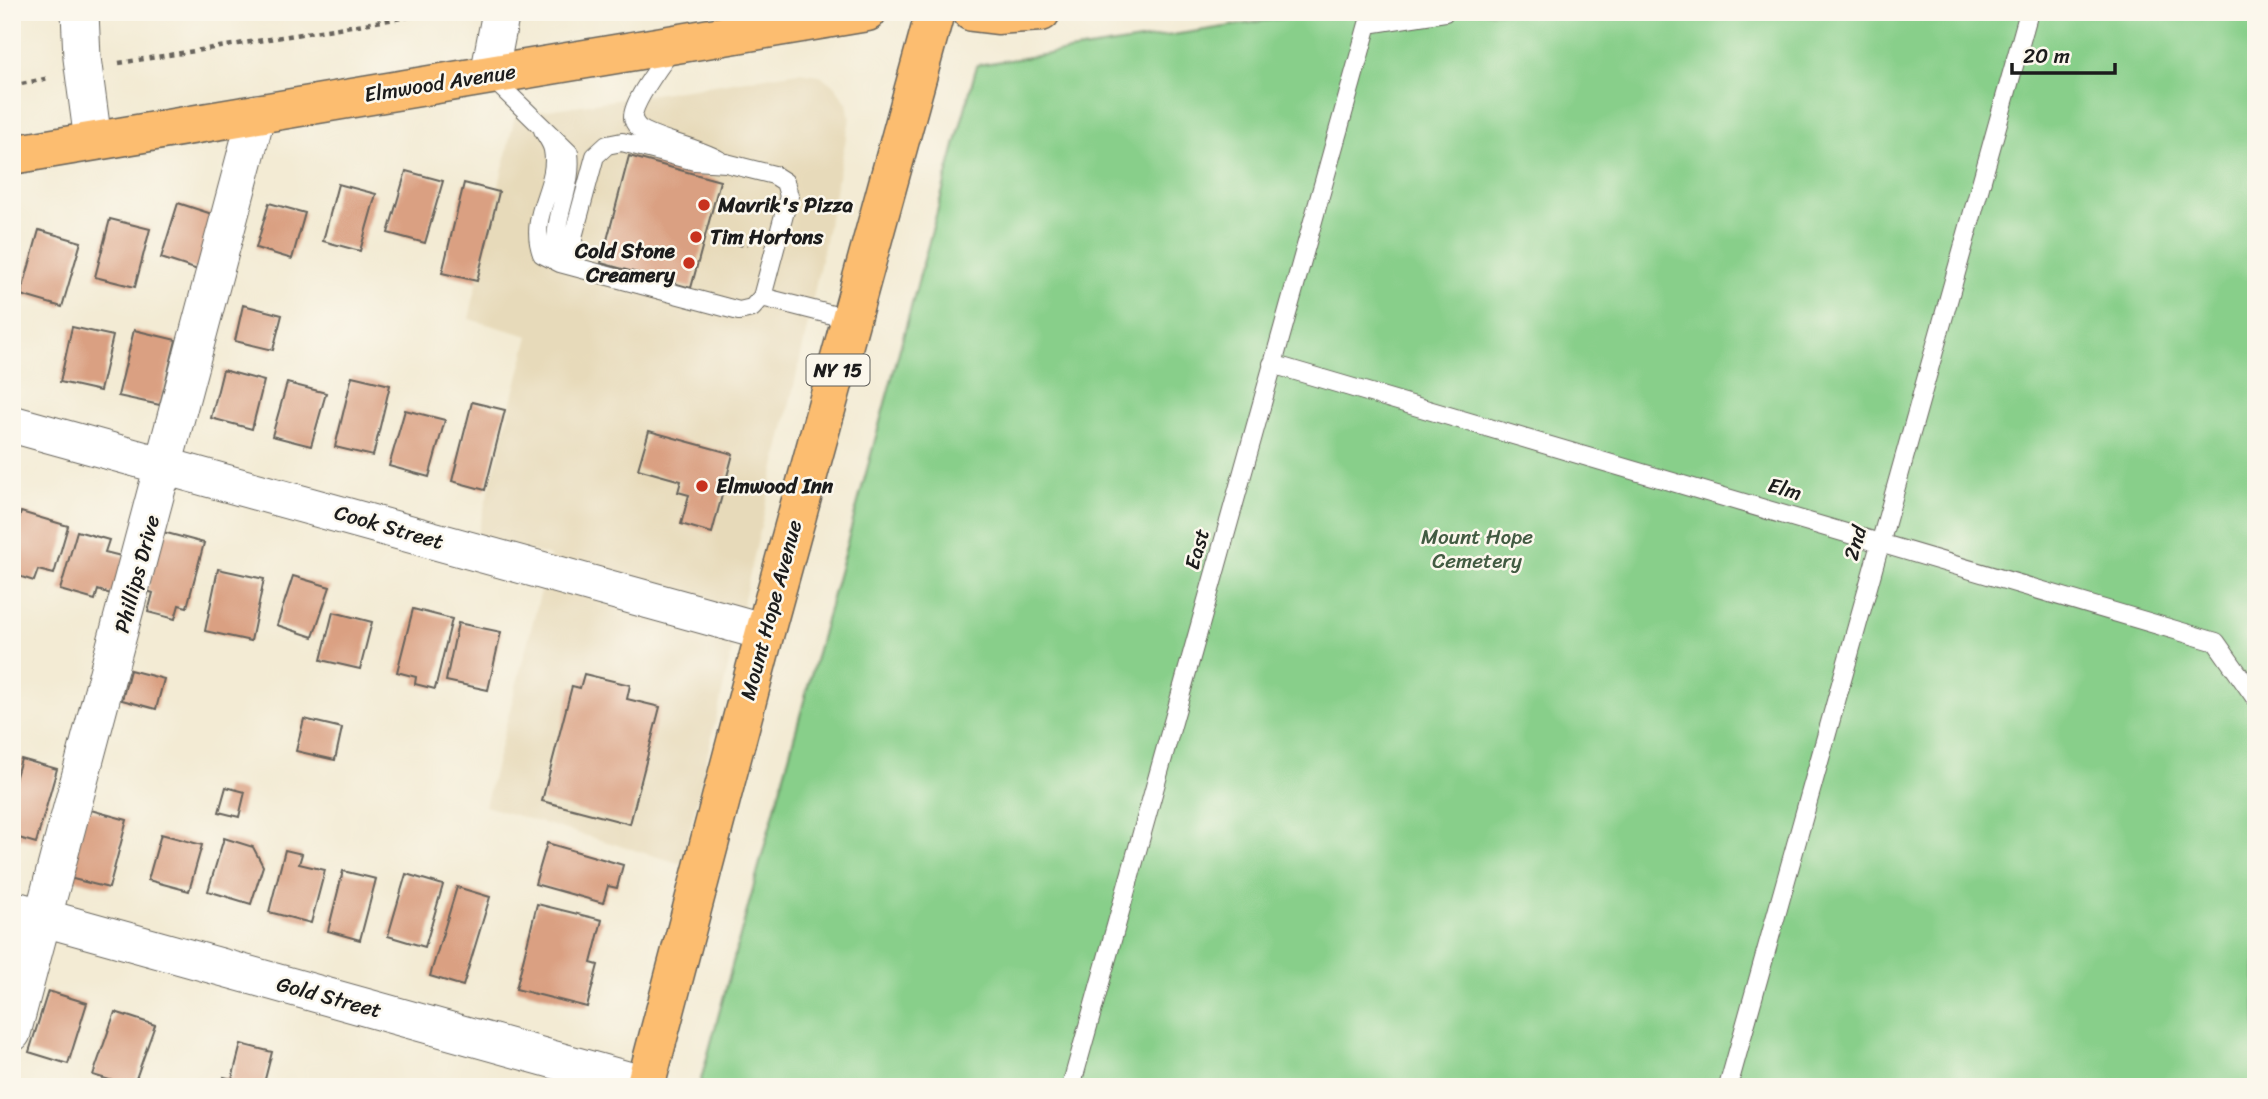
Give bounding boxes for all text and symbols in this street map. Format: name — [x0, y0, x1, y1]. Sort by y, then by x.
scale bar — [2012, 32, 2116, 76]
text: 20 m — [2023, 37, 2070, 75]
street label: Elmwood Avenue — [361, 52, 519, 114]
place label: Mavrik's Pizza — [717, 186, 853, 224]
marker: Mavrik's Pizza — [696, 197, 712, 213]
place label: Tim Hortons — [710, 218, 823, 256]
marker: Tim Hortons — [688, 229, 704, 245]
place label: Cold Stone Creamery — [574, 232, 676, 294]
marker: Cold Stone Creamery — [681, 255, 697, 271]
road number: NY 15 — [806, 354, 870, 386]
street label: Elm — [1764, 466, 1806, 512]
place label: Elmwood Inn — [716, 467, 834, 505]
marker: Elmwood Inn — [694, 478, 710, 494]
street label: Cook Street — [330, 493, 448, 561]
street label: Phillips Drive — [103, 510, 171, 637]
street label: Mount Hope Avenue — [729, 515, 813, 704]
park label: Mount Hope Cemetery — [1421, 518, 1533, 580]
street label: 2nd — [1832, 519, 1879, 565]
street label: East — [1173, 524, 1221, 574]
street label: Gold Street — [272, 965, 386, 1029]

